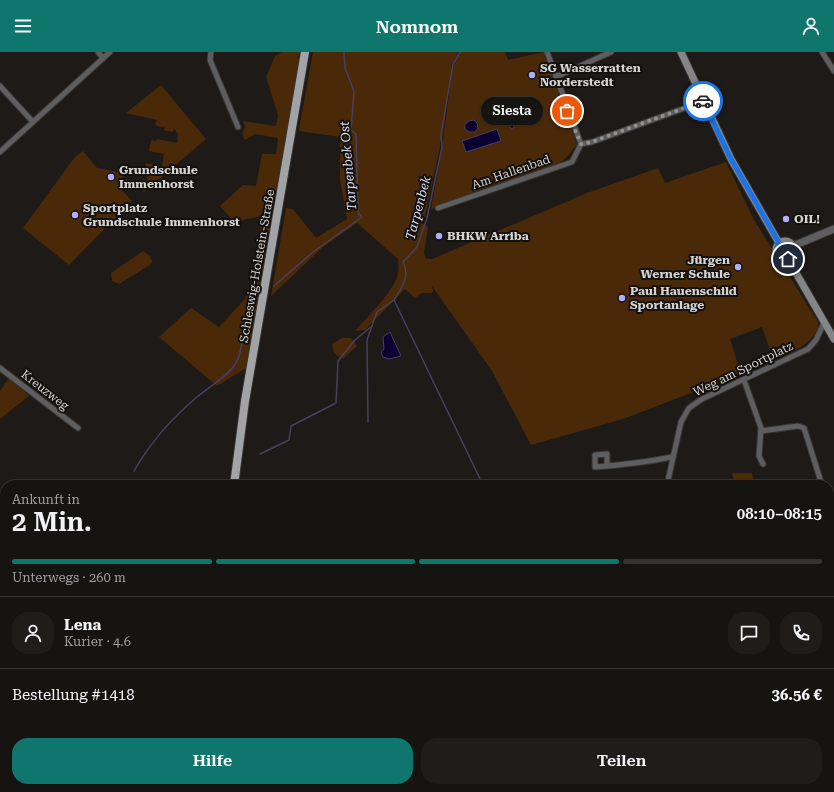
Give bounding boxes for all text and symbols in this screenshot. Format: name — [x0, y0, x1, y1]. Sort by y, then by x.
icon: menu — [12, 15, 34, 37]
icon: person — [800, 15, 822, 37]
text: Nomnom — [376, 16, 458, 37]
place label: SG Wasserratten Norderstedt — [540, 61, 641, 89]
marker: SG Wasserratten Norderstedt — [527, 70, 537, 80]
courier — [683, 81, 723, 121]
icon: car — [692, 90, 714, 112]
pin — [550, 94, 584, 128]
callout: Siesta — [481, 97, 543, 125]
icon: bag — [556, 100, 578, 122]
text: Siesta — [493, 103, 531, 118]
water label: Tarpenbek Ost — [337, 120, 359, 211]
street label: Am Hallenbad — [470, 152, 552, 192]
place label: Grundschule Immenhorst — [119, 163, 198, 191]
marker: Grundschule Immenhorst — [106, 172, 116, 182]
water label: Tarpenbek — [402, 174, 434, 242]
street label: Schleswig-Holstein-Straße — [237, 188, 277, 344]
place label: Sportplatz Grundschule Immenhorst — [83, 201, 240, 229]
marker: Sportplatz Grundschule Immenhorst — [70, 210, 80, 220]
place label: OIL! — [794, 212, 820, 226]
marker: OIL! — [781, 214, 791, 224]
place label: BHKW Arriba — [447, 229, 529, 243]
marker: BHKW Arriba — [434, 231, 444, 241]
pin — [771, 242, 805, 276]
icon: home — [777, 248, 799, 270]
place label: Jürgen Werner Schule — [641, 253, 730, 281]
marker: Jürgen Werner Schule — [733, 262, 743, 272]
place label: Paul Hauenschild Sportanlage — [630, 284, 737, 312]
marker: Paul Hauenschild Sportanlage — [617, 293, 627, 303]
street label: Weg am Sportplatz — [691, 339, 795, 399]
street label: Kreuzweg — [18, 367, 72, 413]
text: Ankunft in — [12, 492, 80, 507]
text: 08:10–08:15 — [737, 505, 822, 523]
text: 2 Min. — [12, 507, 92, 537]
text: Unterwegs · 260 m — [12, 570, 126, 585]
button: person — [12, 612, 54, 654]
button: chat — [728, 612, 770, 654]
button: phone — [780, 612, 822, 654]
text: Lena — [64, 616, 101, 634]
text: Kurier · 4.6 — [64, 634, 131, 649]
text: Bestellung #1418 — [12, 686, 135, 704]
text: 36.56 € — [771, 686, 822, 704]
button: Hilfe — [12, 738, 413, 784]
button: Teilen — [421, 738, 822, 784]

